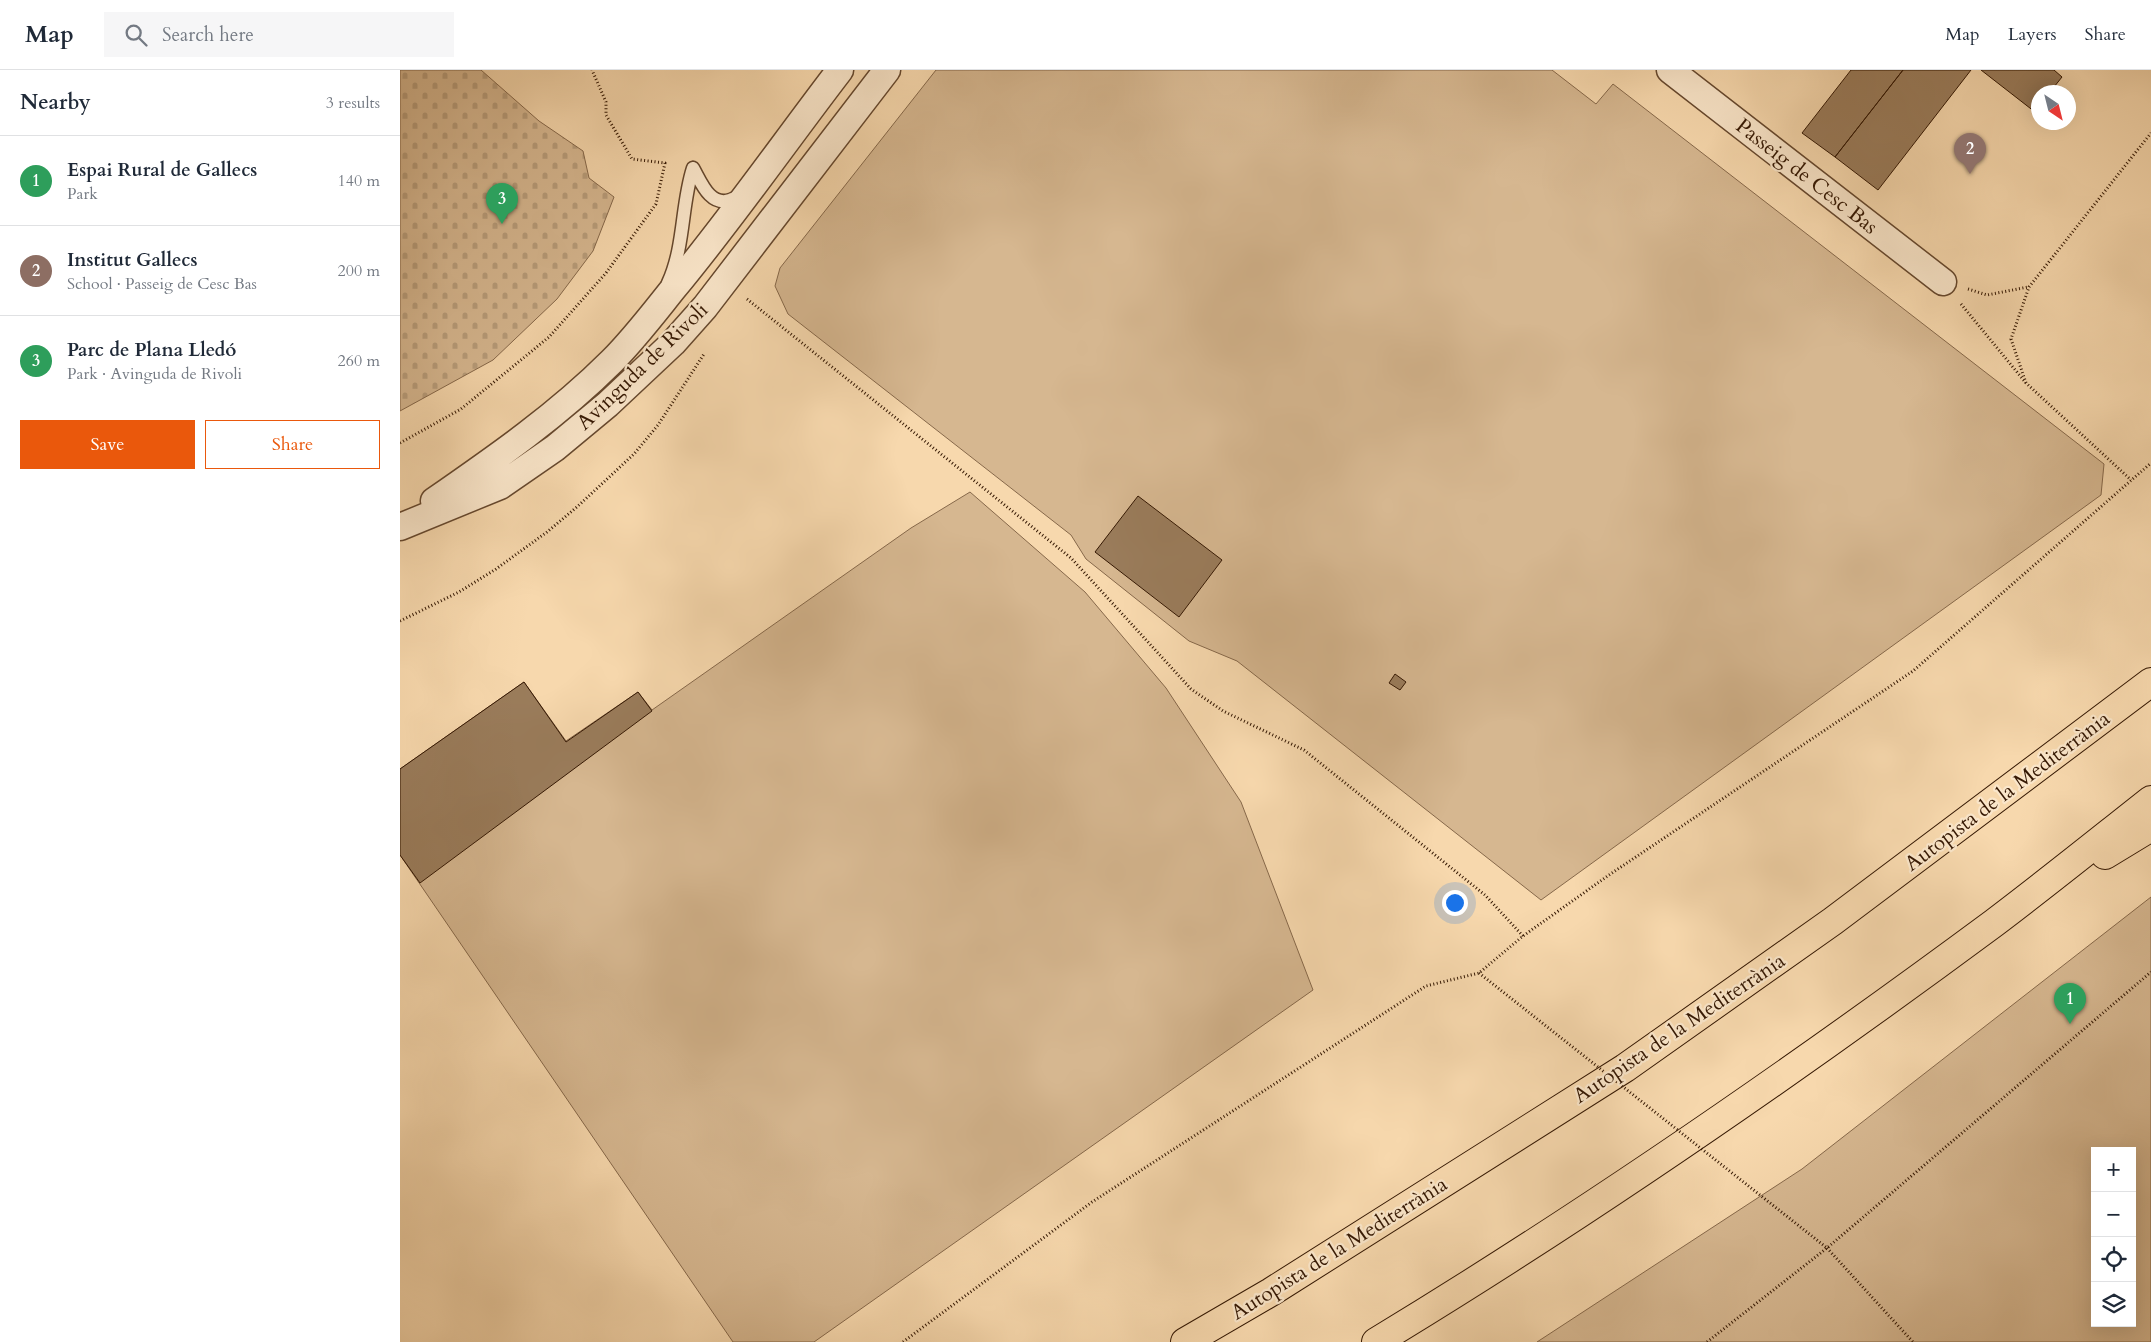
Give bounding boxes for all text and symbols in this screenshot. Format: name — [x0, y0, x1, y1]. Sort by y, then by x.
search box — [104, 12, 454, 57]
text: Map — [25, 18, 74, 51]
icon: search — [122, 21, 150, 49]
text: Search here — [162, 22, 254, 48]
text: Map — [1945, 22, 1980, 47]
text: Layers — [2008, 22, 2057, 47]
text: Share — [2085, 22, 2126, 47]
north arrow — [2031, 85, 2076, 130]
text: Nearby — [20, 88, 91, 117]
text: 3 results — [326, 92, 380, 114]
street label: Passeig de Cesc Bas — [1730, 112, 1884, 241]
pin: 2 — [1954, 133, 1986, 174]
text: Espai Rural de Gallecs — [67, 157, 257, 183]
text: 1 — [32, 170, 40, 192]
text: 140 m — [338, 170, 380, 192]
text: Park — [67, 183, 98, 205]
pin: 3 — [486, 183, 518, 224]
text: Institut Gallecs — [67, 247, 198, 273]
text: 2 — [32, 260, 40, 282]
text: 200 m — [338, 260, 380, 282]
text: School · Passeig de Cesc Bas — [67, 273, 257, 295]
street label: Avinguda de Rivoli — [570, 296, 715, 437]
text: Parc de Plana Lledó — [67, 337, 236, 363]
text: 3 — [32, 350, 40, 372]
text: 260 m — [338, 350, 380, 372]
text: Park · Avinguda de Rivoli — [67, 363, 242, 385]
button: Save — [20, 420, 195, 469]
button: Share — [205, 420, 380, 469]
street label: Autopista de la Mediterrània — [1899, 705, 2116, 878]
your location — [1442, 890, 1468, 916]
street label: Autopista de la Mediterrània — [1567, 946, 1791, 1110]
pin: 1 — [2054, 983, 2086, 1024]
map controls — [2091, 1147, 2136, 1327]
button: + — [2091, 1147, 2136, 1192]
street label: Autopista de la Mediterrània — [1225, 1170, 1453, 1327]
button: − — [2091, 1192, 2136, 1237]
button: locate — [2091, 1237, 2136, 1282]
button: layers — [2091, 1282, 2136, 1327]

